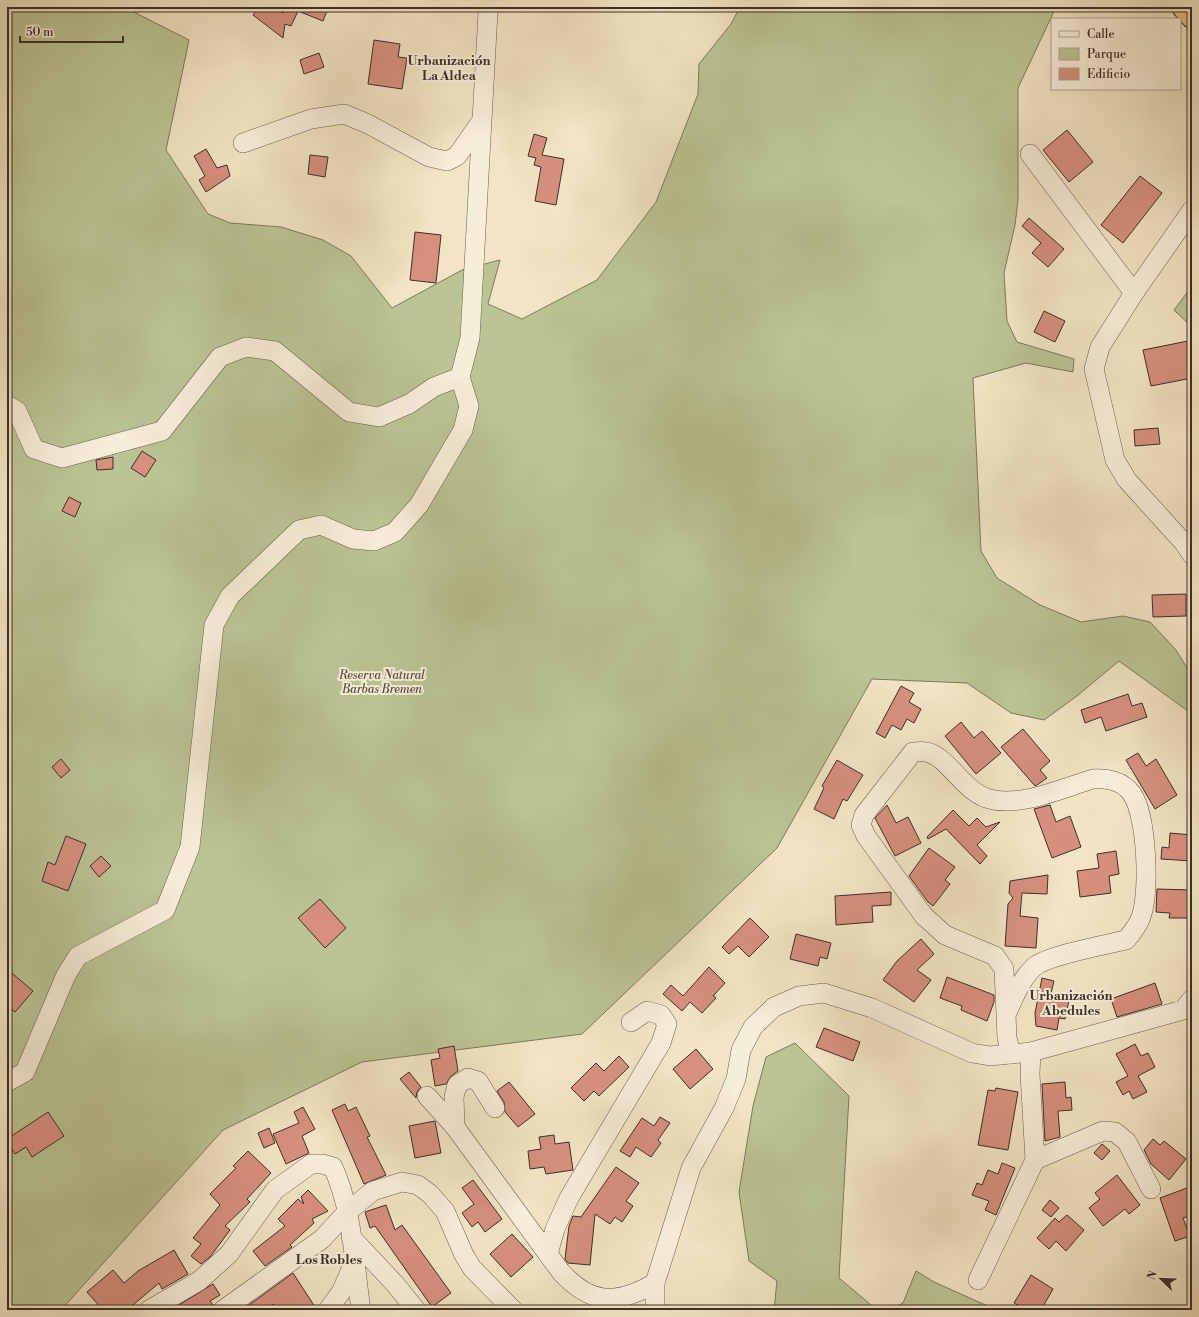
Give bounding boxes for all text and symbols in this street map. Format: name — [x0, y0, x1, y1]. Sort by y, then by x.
scale bar — [20, 18, 123, 44]
legend — [1051, 18, 1181, 90]
text: 50 m — [26, 25, 54, 40]
text: Calle — [1087, 27, 1114, 42]
text: Parque — [1087, 47, 1126, 62]
district label: Urbanización La Aldea — [407, 53, 491, 84]
text: Edificio — [1087, 67, 1130, 82]
park label: Reserva Natural Barbas Bremen — [338, 668, 425, 697]
district label: Urbanización Abedules — [1029, 988, 1113, 1019]
district label: Los Robles — [296, 1252, 363, 1268]
north arrow — [1141, 1259, 1181, 1299]
text: N — [1145, 1268, 1161, 1282]

